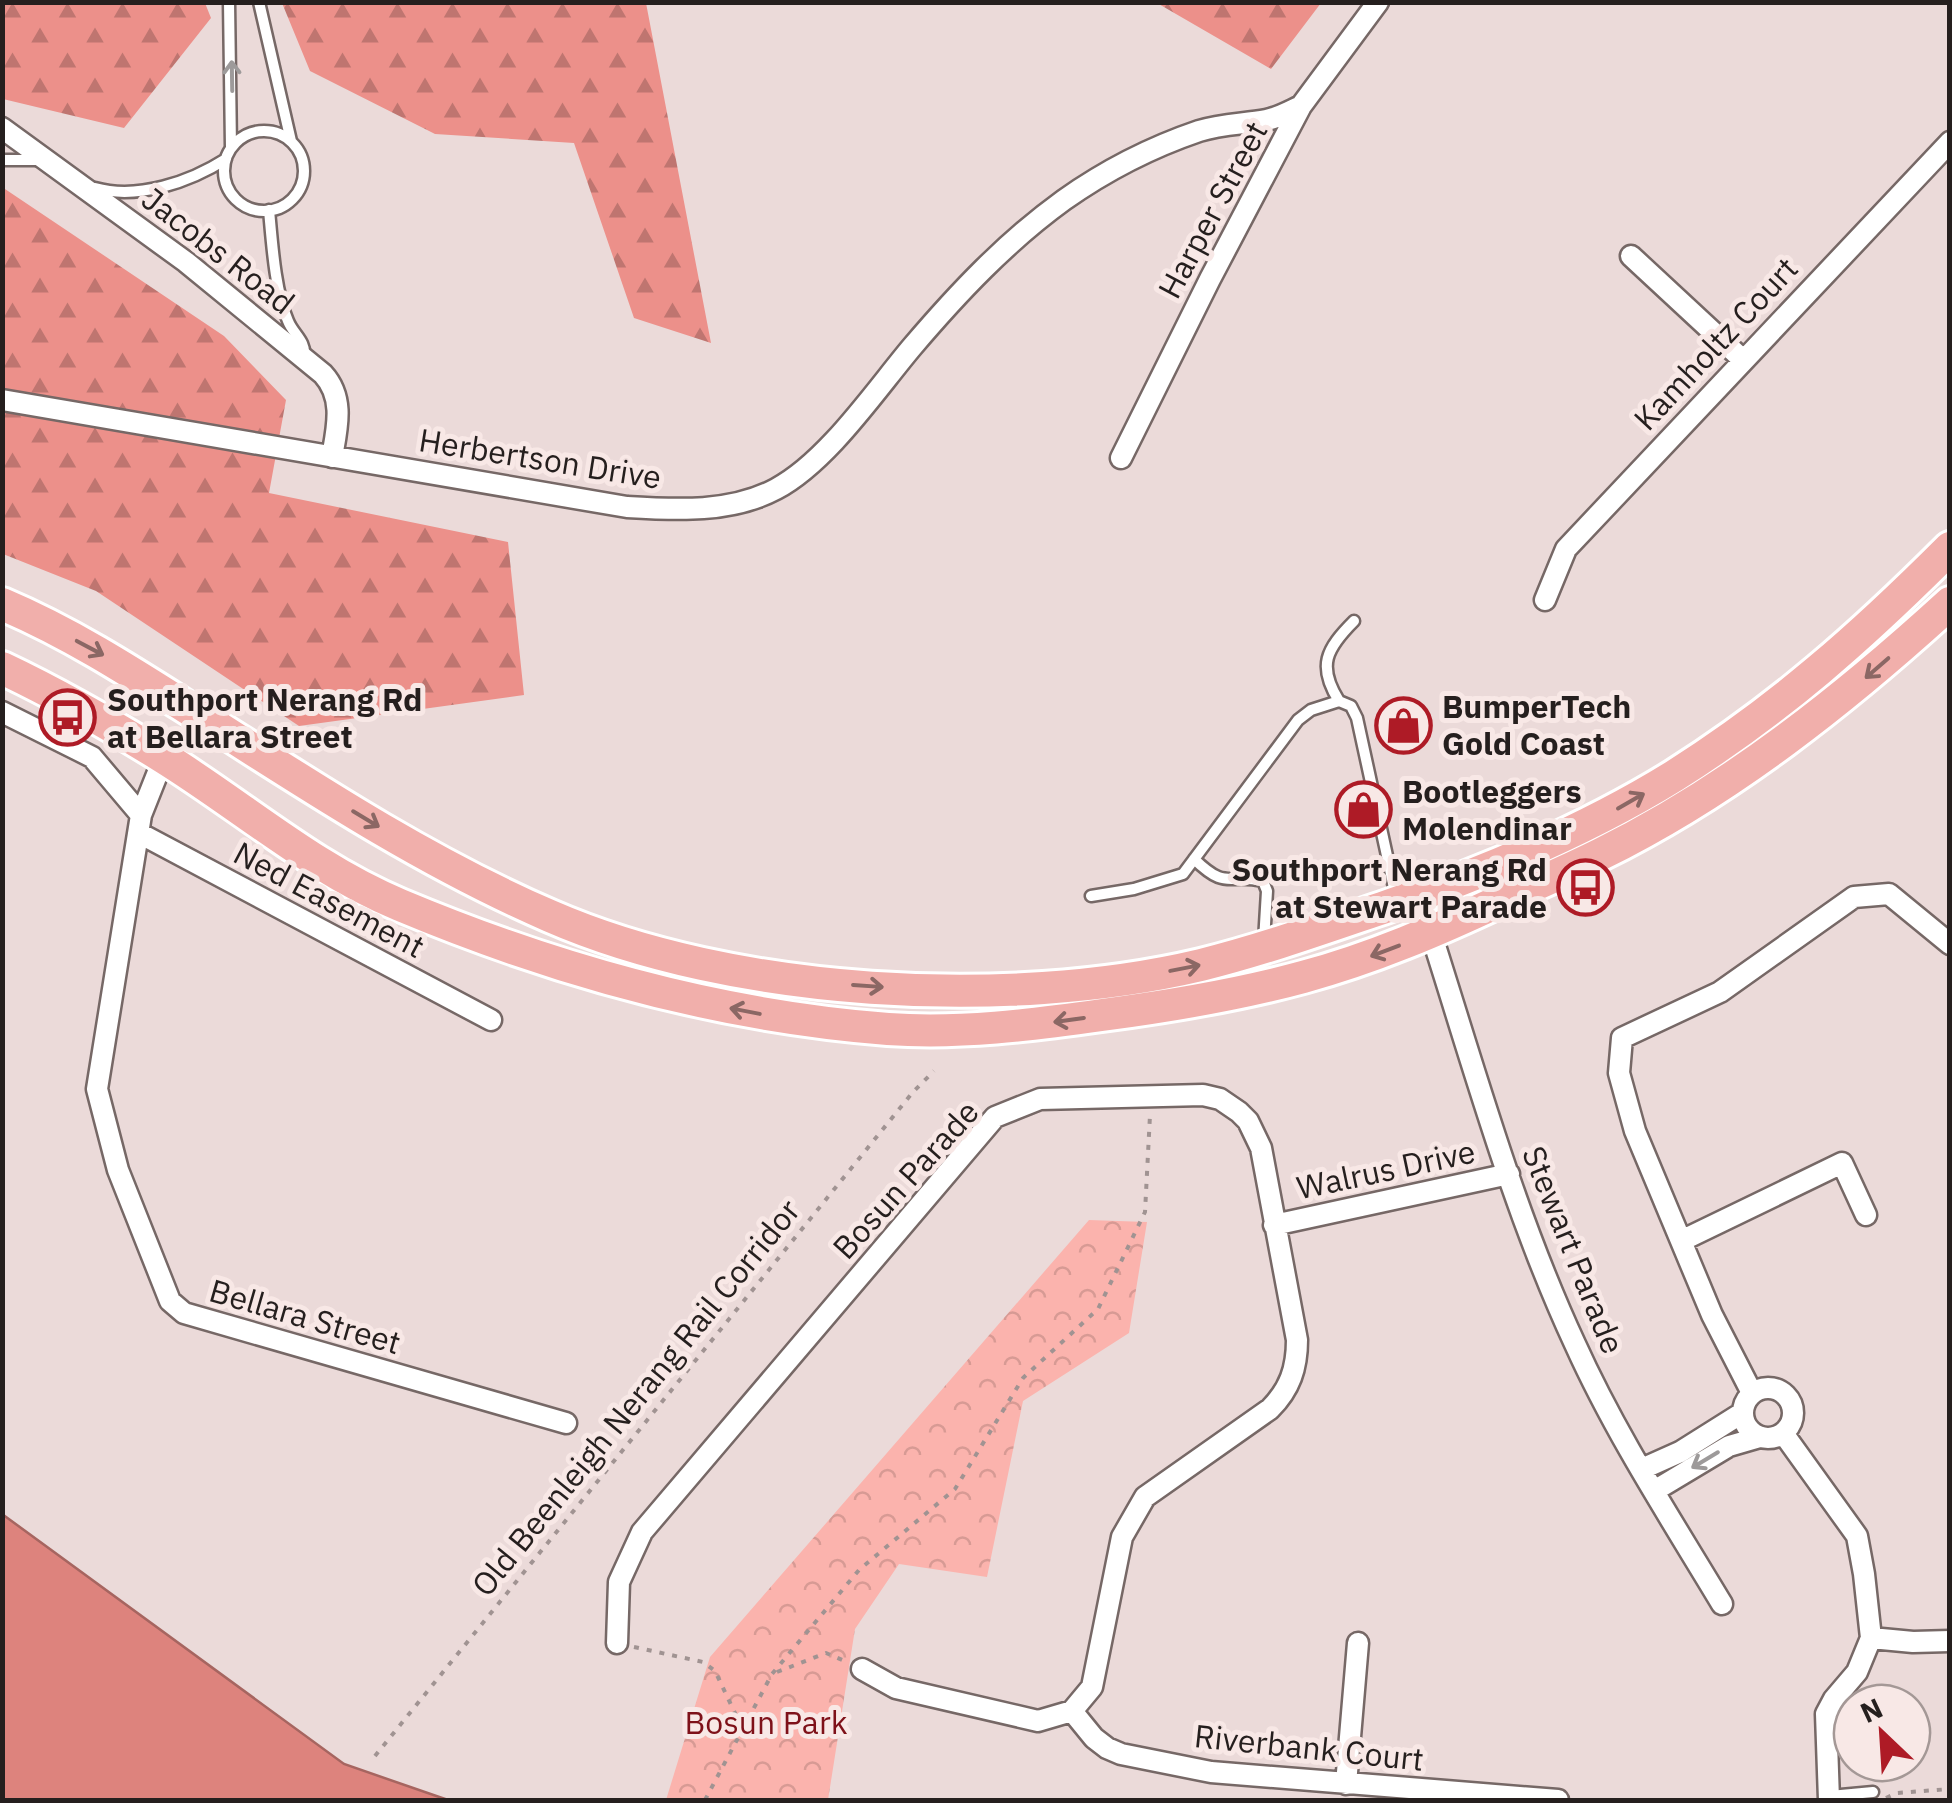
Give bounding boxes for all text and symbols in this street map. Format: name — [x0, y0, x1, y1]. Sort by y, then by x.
one-way arrow — [223, 60, 242, 92]
street label: Harper Street — [1148, 114, 1276, 305]
street label: Jacobs Road — [134, 177, 303, 323]
street label: Kamholtz Court — [1624, 248, 1806, 439]
street label: Herbertson Drive — [416, 418, 664, 498]
one-way arrow — [74, 638, 104, 658]
one-way arrow — [1865, 656, 1890, 679]
place label: Southport Nerang Rd at Bellara Street — [107, 678, 422, 757]
place label: BumperTech Gold Coast — [1442, 685, 1631, 764]
bus stop icon: Southport Nerang Rd at Bellara Street — [38, 688, 98, 748]
shop icon: BumperTech Gold Coast — [1373, 695, 1433, 755]
place label: Bootleggers Molendinar — [1402, 770, 1582, 849]
shop icon: Bootleggers Molendinar — [1333, 780, 1393, 840]
one-way arrow — [1616, 790, 1645, 810]
one-way arrow — [351, 809, 380, 829]
street label: Ned Easement — [227, 831, 432, 967]
place label: Southport Nerang Rd at Stewart Parade — [1232, 848, 1547, 927]
bus stop icon: Southport Nerang Rd at Stewart Parade — [1556, 858, 1616, 918]
one-way arrow — [1371, 943, 1402, 961]
one-way arrow — [1168, 957, 1200, 976]
one-way arrow — [851, 977, 883, 996]
one-way arrow — [730, 1001, 762, 1020]
one-way arrow — [1053, 1011, 1085, 1030]
street label: Bosun Parade — [823, 1091, 988, 1267]
street label: Walrus Drive — [1293, 1130, 1479, 1208]
street label: Stewart Parade — [1513, 1140, 1635, 1360]
street label: Old Beenleigh Nerang Rail Corridor — [462, 1190, 809, 1605]
street label: Bellara Street — [205, 1269, 406, 1363]
one-way arrow — [1691, 1450, 1720, 1470]
north arrow — [1832, 1683, 1932, 1783]
text: N — [1854, 1689, 1888, 1731]
park label: Bosun Park — [684, 1701, 848, 1743]
street label: Riverbank Court — [1192, 1714, 1426, 1780]

